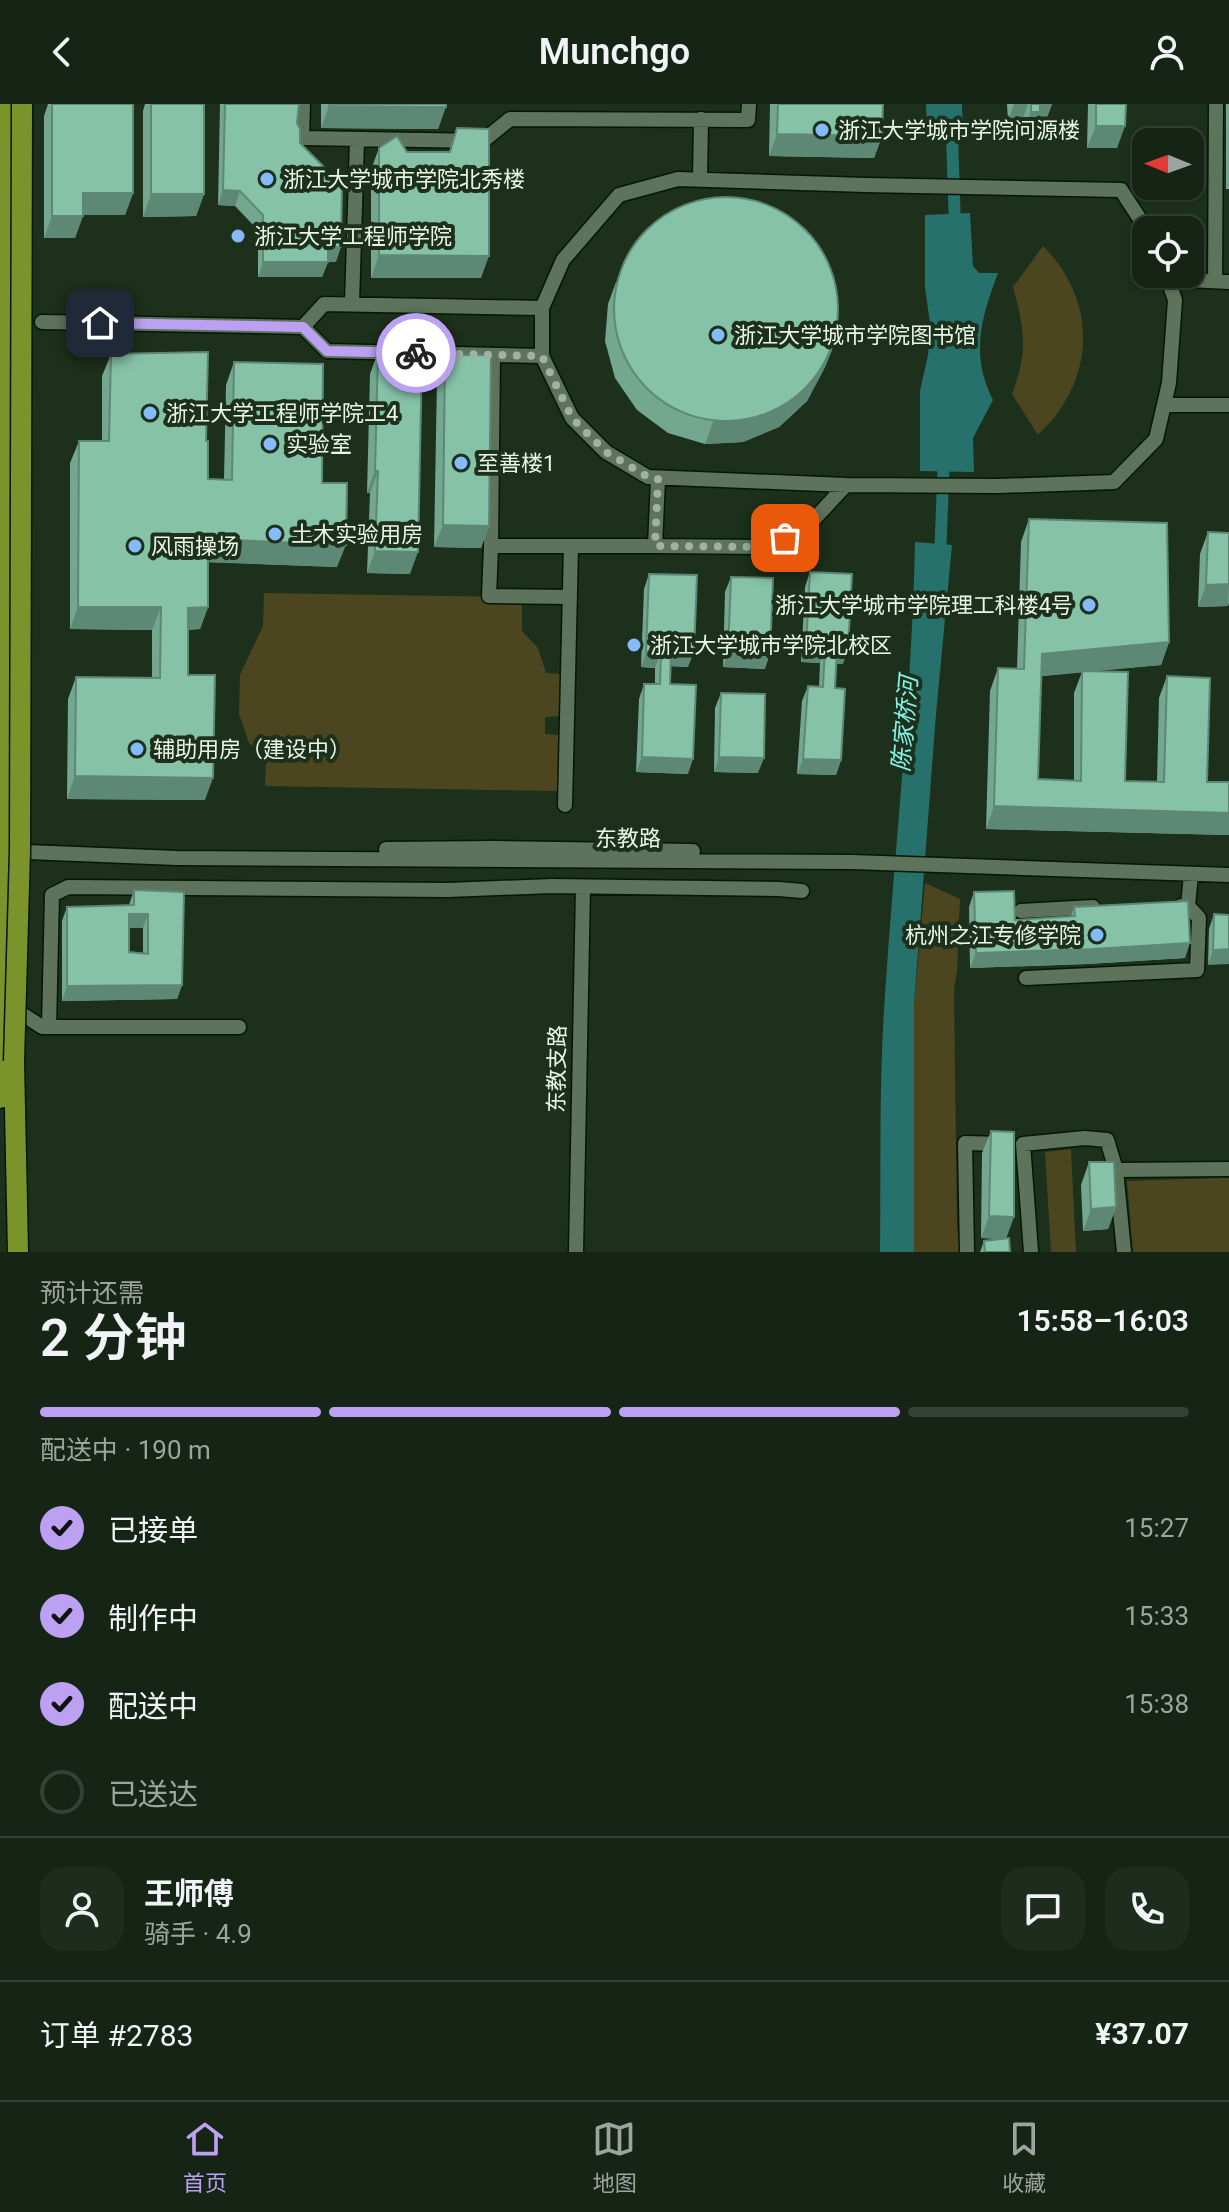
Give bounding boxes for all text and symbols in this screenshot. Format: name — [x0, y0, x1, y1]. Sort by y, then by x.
icon: back — [40, 30, 84, 74]
icon: person — [1145, 30, 1189, 74]
text: Munchgo — [539, 31, 690, 73]
place label: 浙江大学城市学院问源楼 — [838, 118, 1080, 143]
marker: 浙江大学城市学院问源楼 — [813, 121, 831, 139]
north arrow — [1132, 128, 1204, 200]
map controls — [1132, 128, 1204, 288]
place label: 浙江大学城市学院北秀楼 — [283, 167, 525, 192]
marker: 浙江大学城市学院北秀楼 — [258, 170, 276, 188]
button: locate — [1132, 216, 1204, 288]
place label: 浙江大学工程师学院 — [254, 224, 452, 249]
marker: 浙江大学工程师学院 — [229, 227, 247, 245]
pin — [66, 289, 134, 357]
icon: home — [78, 301, 122, 345]
courier — [376, 313, 456, 393]
place label: 浙江大学城市学院图书馆 — [734, 323, 976, 348]
marker: 浙江大学城市学院图书馆 — [709, 326, 727, 344]
icon: bike — [394, 331, 438, 375]
place label: 浙江大学工程师学院工4 — [166, 401, 398, 426]
marker: 浙江大学工程师学院工4 — [141, 404, 159, 422]
place label: 实验室 — [286, 432, 352, 457]
marker: 实验室 — [261, 435, 279, 453]
place label: 至善楼1 — [477, 451, 555, 476]
marker: 至善楼1 — [452, 454, 470, 472]
pin — [751, 504, 819, 572]
icon: bag — [763, 516, 807, 560]
place label: 土木实验用房 — [291, 522, 423, 547]
marker: 土木实验用房 — [266, 525, 284, 543]
place label: 风雨操场 — [151, 534, 239, 559]
marker: 风雨操场 — [126, 537, 144, 555]
place label: 浙江大学城市学院理工科楼4号 — [775, 593, 1073, 618]
marker: 浙江大学城市学院理工科楼4号 — [1080, 596, 1098, 614]
place label: 浙江大学城市学院北校区 — [650, 633, 892, 658]
marker: 浙江大学城市学院北校区 — [625, 636, 643, 654]
water label: 陈家桥河 — [887, 671, 923, 773]
place label: 辅助用房（建设中） — [153, 737, 351, 762]
marker: 辅助用房（建设中） — [128, 740, 146, 758]
street label: 东教路 — [595, 826, 661, 851]
place label: 杭州之江专修学院 — [905, 923, 1081, 948]
marker: 杭州之江专修学院 — [1088, 926, 1106, 944]
street label: 东教支路 — [544, 1025, 570, 1113]
text: 预计还需 — [40, 1278, 144, 1308]
text: 15:58–16:03 — [1016, 1303, 1189, 1338]
text: 2 分钟 — [40, 1308, 187, 1369]
text: 配送中 · 190 m — [40, 1435, 211, 1465]
icon: check — [40, 1506, 84, 1550]
text: 已接单 — [108, 1513, 198, 1548]
text: 15:27 — [1124, 1513, 1189, 1543]
icon: check — [40, 1594, 84, 1638]
text: 制作中 — [108, 1601, 198, 1636]
text: 15:33 — [1124, 1601, 1189, 1631]
icon: check — [40, 1682, 84, 1726]
text: 配送中 — [108, 1689, 198, 1724]
text: 15:38 — [1124, 1689, 1189, 1719]
text: 已送达 — [108, 1777, 198, 1812]
button: person — [40, 1867, 124, 1951]
button: chat — [1001, 1867, 1085, 1951]
button: phone — [1105, 1867, 1189, 1951]
text: 王师傅 — [144, 1876, 234, 1911]
text: 骑手 · 4.9 — [144, 1919, 252, 1949]
text: ¥37.07 — [1095, 2016, 1189, 2051]
text: 订单 #2783 — [40, 2018, 193, 2053]
tab: 首页 — [183, 2117, 227, 2197]
tab: 地图 — [592, 2117, 636, 2197]
tab: 收藏 — [1002, 2117, 1046, 2197]

